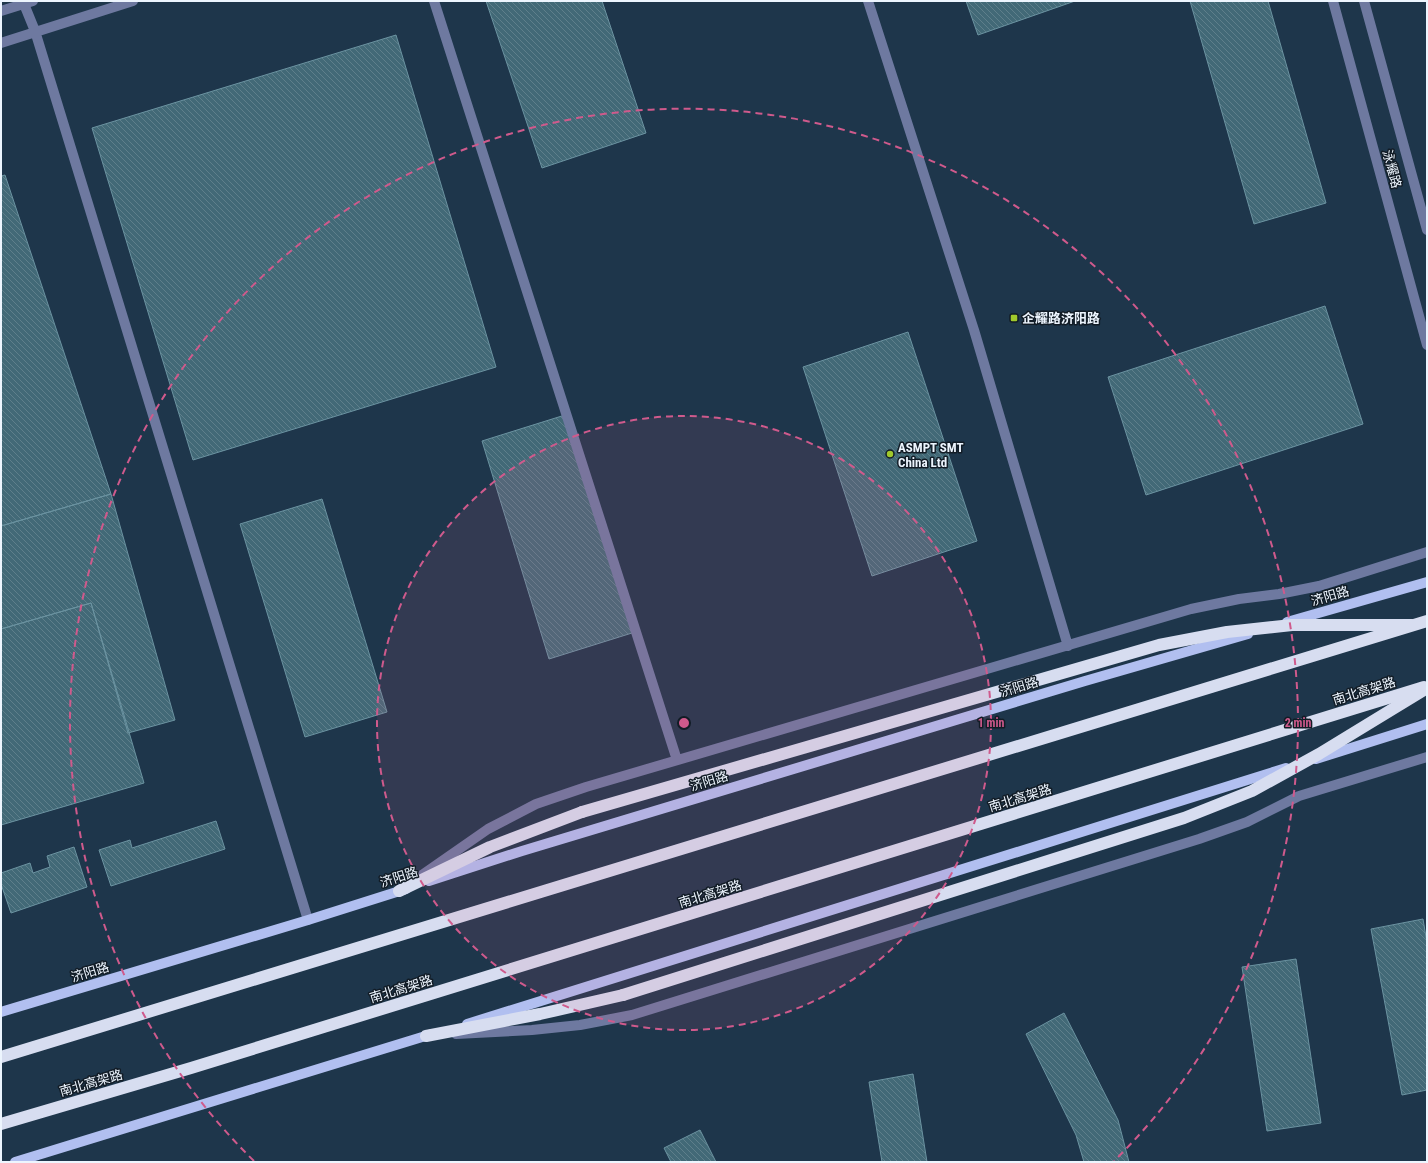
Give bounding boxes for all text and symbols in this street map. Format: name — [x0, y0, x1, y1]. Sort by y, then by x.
street label: 泳耀路 — [1380, 148, 1404, 190]
place label: 企耀路济阳路 — [1022, 311, 1100, 326]
marker: 企耀路济阳路 — [1009, 313, 1019, 323]
place label: ASMPT SMT China Ltd — [898, 440, 963, 470]
marker: ASMPT SMT China Ltd — [885, 449, 895, 459]
street label: 济阳路 — [1309, 583, 1351, 609]
street label: 济阳路 — [998, 674, 1040, 700]
street label: 南北高架路 — [1331, 674, 1397, 708]
centre of rings — [677, 716, 691, 730]
text: 1 min — [978, 716, 1004, 730]
text: 2 min — [1285, 716, 1311, 730]
street label: 济阳路 — [688, 768, 730, 794]
street label: 南北高架路 — [987, 781, 1053, 815]
street label: 济阳路 — [378, 864, 420, 890]
street label: 南北高架路 — [677, 877, 743, 911]
street label: 济阳路 — [69, 959, 111, 985]
street label: 南北高架路 — [368, 972, 434, 1006]
street label: 南北高架路 — [58, 1067, 124, 1099]

